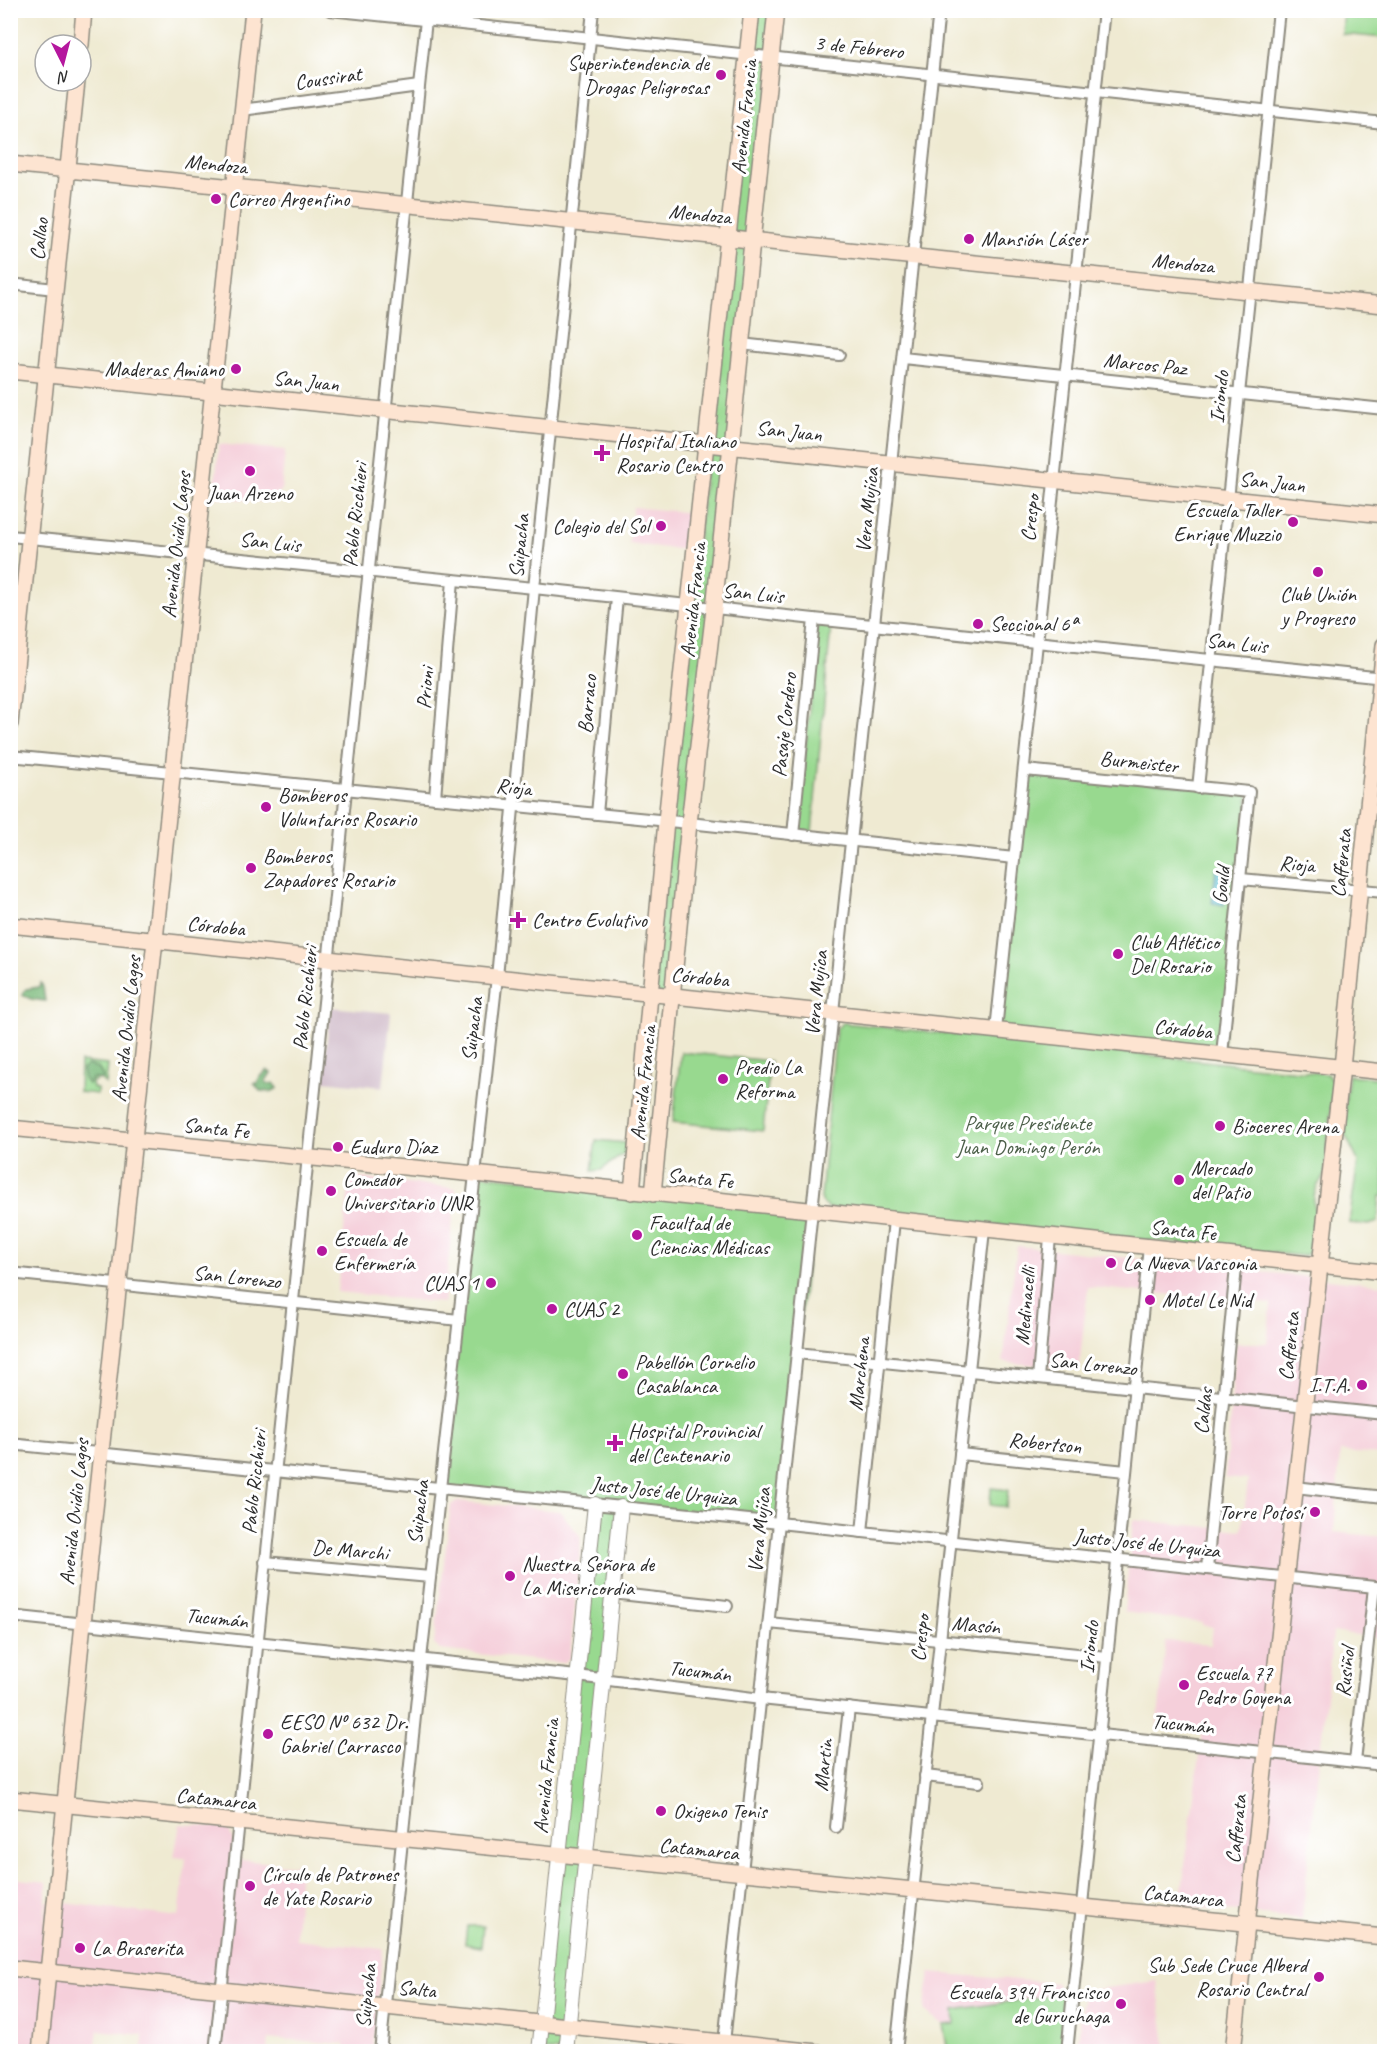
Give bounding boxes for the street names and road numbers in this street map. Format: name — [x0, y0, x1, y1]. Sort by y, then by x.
street label: 3 de Febrero — [813, 29, 906, 65]
street label: Avenida Francia — [725, 56, 763, 176]
street label: Coussirat — [293, 60, 365, 96]
street label: Mendoza — [184, 148, 251, 180]
street label: Mendoza — [668, 198, 735, 230]
street label: Callao — [24, 215, 54, 261]
street label: Mendoza — [1151, 247, 1218, 279]
street label: Marcos Paz — [1102, 347, 1190, 382]
street label: San Juan — [272, 365, 341, 397]
street label: Iriondo — [1203, 368, 1235, 424]
street label: San Juan — [755, 415, 824, 447]
street label: Pablo Ricchieri — [337, 459, 374, 568]
street label: Vera Mujíca — [850, 464, 885, 554]
street label: San Juan — [1238, 466, 1307, 498]
street label: Avenida Ovidio Lagos — [155, 469, 197, 619]
street label: Crespo — [1015, 491, 1046, 543]
street label: Suipacha — [503, 511, 535, 579]
street label: San Luis — [238, 526, 304, 558]
street label: Avenida Francia — [674, 539, 712, 659]
street label: San Luis — [721, 577, 787, 609]
street label: San Luis — [1205, 627, 1271, 659]
street label: Prioni — [410, 663, 440, 710]
street label: Pasaje Cordero — [766, 670, 803, 778]
street label: Barraco — [571, 672, 603, 734]
street label: Burmeister — [1099, 745, 1181, 779]
street label: Rioja — [495, 772, 535, 802]
street label: Cafferata — [1324, 826, 1358, 899]
street label: Rioja — [1278, 850, 1318, 879]
street label: Gould — [1206, 861, 1236, 905]
street label: Córdoba — [186, 910, 248, 942]
street label: Pablo Ricchieri — [287, 942, 324, 1051]
street label: Vera Mujíca — [799, 947, 834, 1037]
street label: Avenida Ovidio Lagos — [105, 953, 147, 1103]
street label: Córdoba — [670, 961, 732, 993]
street label: Suipacha — [455, 994, 489, 1062]
street label: Córdoba — [1153, 1013, 1215, 1045]
street label: Avenida Francia — [624, 1022, 662, 1142]
street label: Santa Fe — [182, 1112, 251, 1144]
street label: Santa Fe — [666, 1162, 735, 1194]
street label: Santa Fe — [1149, 1214, 1218, 1246]
street label: San Lorenzo — [192, 1259, 284, 1295]
street label: Medinacelli — [1009, 1263, 1042, 1346]
street label: Cafferata — [1272, 1309, 1306, 1382]
street label: Marchena — [842, 1334, 876, 1412]
street label: San Lorenzo — [1048, 1346, 1140, 1382]
street label: Caldas — [1188, 1385, 1219, 1435]
street label: Pablo Ricchieri — [236, 1426, 273, 1535]
street label: Robertson — [1007, 1426, 1083, 1460]
street label: Avenida Ovidio Lagos — [53, 1436, 95, 1586]
street label: Justo José de Urquiza — [589, 1470, 740, 1512]
street label: Suipacha — [401, 1477, 435, 1545]
street label: Vera Mujíca — [742, 1484, 777, 1574]
street label: Justo José de Urquiza — [1072, 1522, 1223, 1564]
street label: De Marchi — [311, 1534, 392, 1567]
street label: Tucumán — [185, 1602, 250, 1634]
street label: Masón — [951, 1610, 1002, 1640]
street label: Crespo — [905, 1611, 936, 1663]
street label: Iriondo — [1073, 1618, 1105, 1674]
street label: Rusiñol — [1329, 1642, 1361, 1698]
street label: Tucumán — [668, 1654, 733, 1688]
street label: Tucumán — [1151, 1708, 1216, 1740]
street label: Avenida Francia — [527, 1715, 565, 1835]
street label: Martin — [807, 1736, 839, 1792]
street label: Catamarca — [175, 1782, 259, 1816]
street label: Cafferata — [1219, 1792, 1253, 1865]
street label: Catamarca — [658, 1832, 742, 1866]
street label: Catamarca — [1142, 1879, 1226, 1913]
street label: Suipacha — [350, 1961, 382, 2029]
street label: Salta — [397, 1974, 439, 2004]

